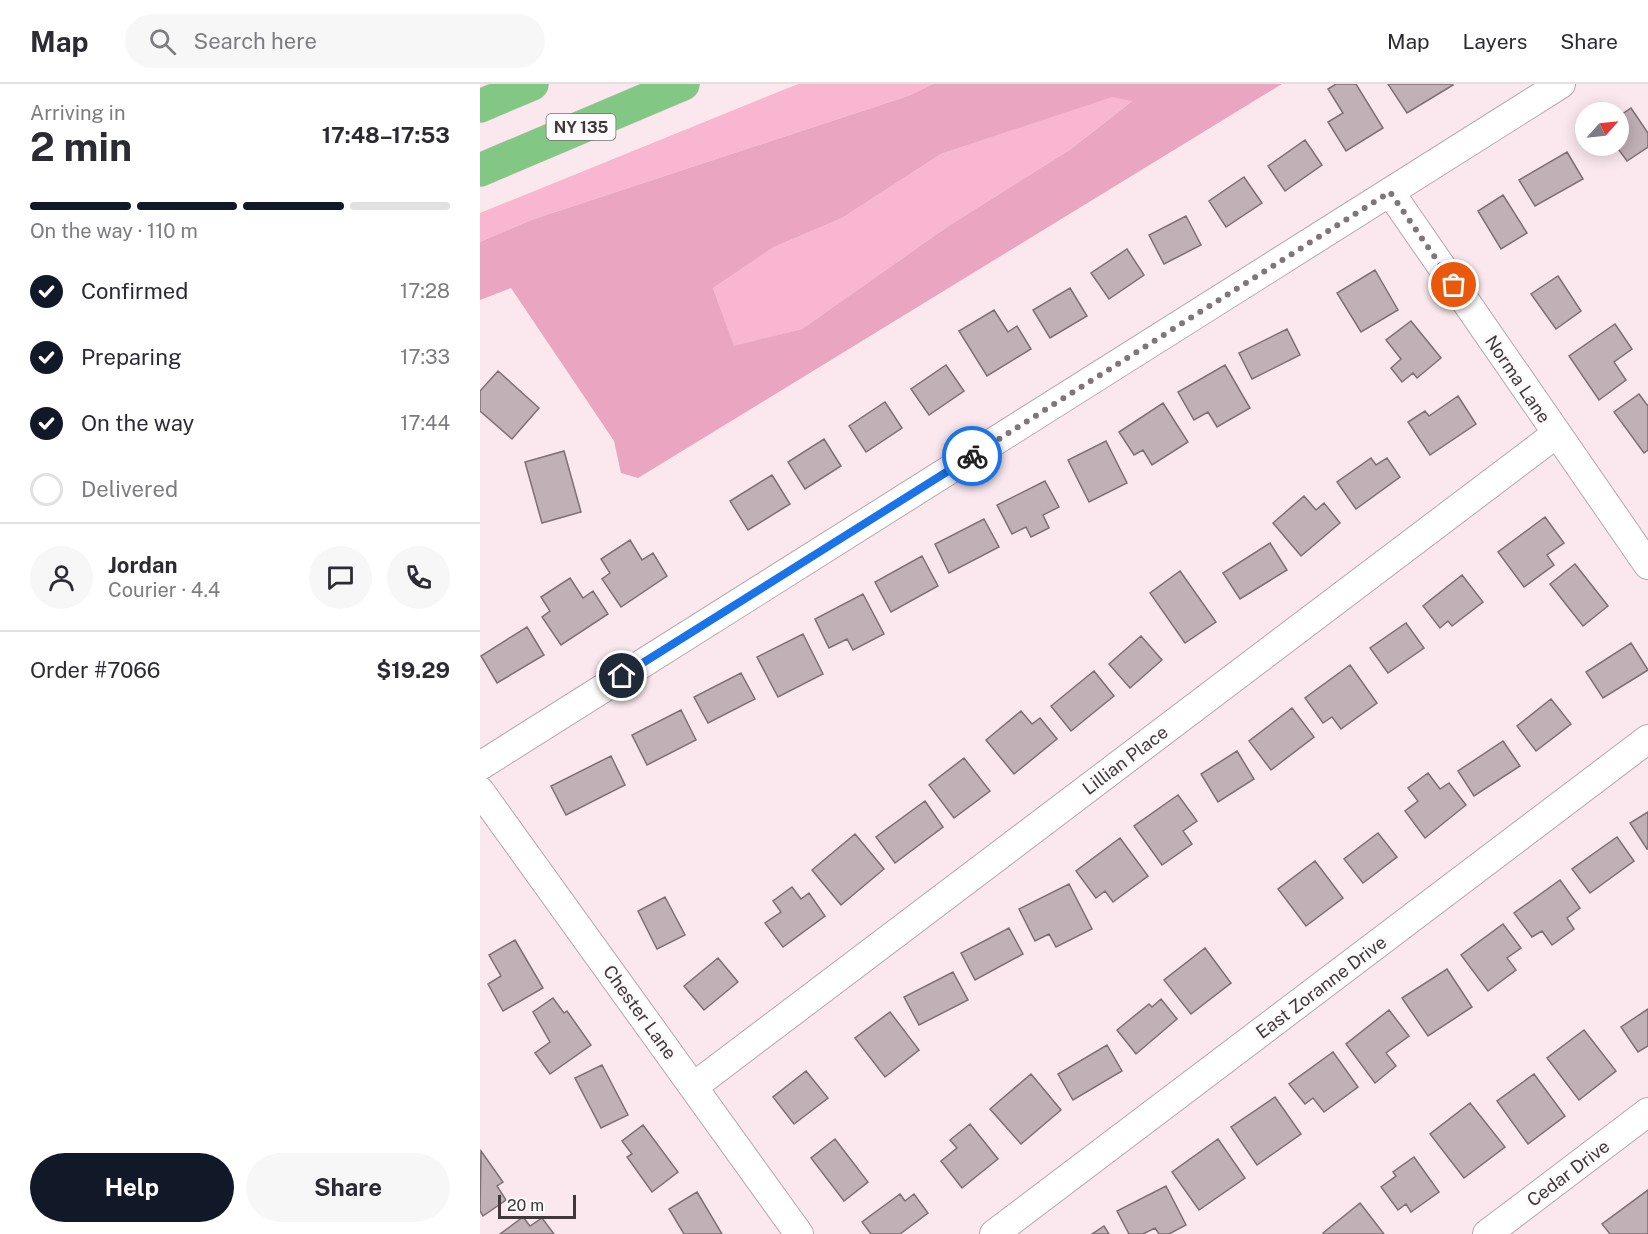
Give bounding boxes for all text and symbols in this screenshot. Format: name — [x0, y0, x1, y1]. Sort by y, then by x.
search box — [125, 14, 545, 68]
text: Map — [30, 25, 89, 58]
icon: search — [146, 25, 179, 58]
text: Search here — [194, 28, 317, 54]
text: Map — [1387, 29, 1430, 54]
text: Layers — [1463, 29, 1527, 54]
text: Share — [1560, 29, 1618, 54]
text: Arriving in — [30, 101, 125, 125]
north arrow — [1575, 102, 1629, 156]
map controls — [1575, 102, 1629, 156]
road number: NY 135 — [546, 114, 616, 140]
text: 17:48–17:53 — [322, 122, 450, 148]
text: 2 min — [30, 124, 132, 170]
text: On the way · 110 m — [30, 219, 198, 243]
pin — [1428, 259, 1479, 310]
icon: bag — [1437, 268, 1470, 301]
icon: check — [30, 275, 63, 308]
text: Confirmed — [81, 278, 188, 304]
text: 17:28 — [400, 279, 450, 303]
street label: Norma Lane — [1481, 331, 1555, 427]
icon: check — [30, 341, 63, 374]
text: Preparing — [81, 344, 182, 370]
text: 17:33 — [400, 345, 450, 369]
icon: check — [30, 407, 63, 440]
text: On the way — [81, 410, 194, 436]
text: 17:44 — [400, 411, 450, 435]
courier — [942, 426, 1002, 486]
icon: bike — [956, 440, 989, 473]
text: Delivered — [81, 476, 178, 502]
button: person — [30, 546, 93, 609]
button: chat — [309, 546, 372, 609]
button: phone — [387, 546, 450, 609]
text: Jordan — [108, 552, 177, 578]
text: Courier · 4.4 — [108, 578, 220, 602]
pin — [596, 650, 647, 701]
text: Order #7066 — [30, 657, 161, 683]
text: $19.29 — [376, 657, 450, 683]
icon: home — [605, 659, 638, 692]
street label: Lillian Place — [1078, 721, 1172, 799]
street label: East Zoranne Drive — [1252, 931, 1390, 1043]
street label: Chester Lane — [599, 961, 681, 1063]
street label: Cedar Drive — [1523, 1135, 1613, 1211]
button: Help — [30, 1153, 234, 1222]
button: Share — [246, 1153, 450, 1222]
scale bar — [498, 1192, 576, 1220]
text: 20 m — [507, 1196, 544, 1215]

